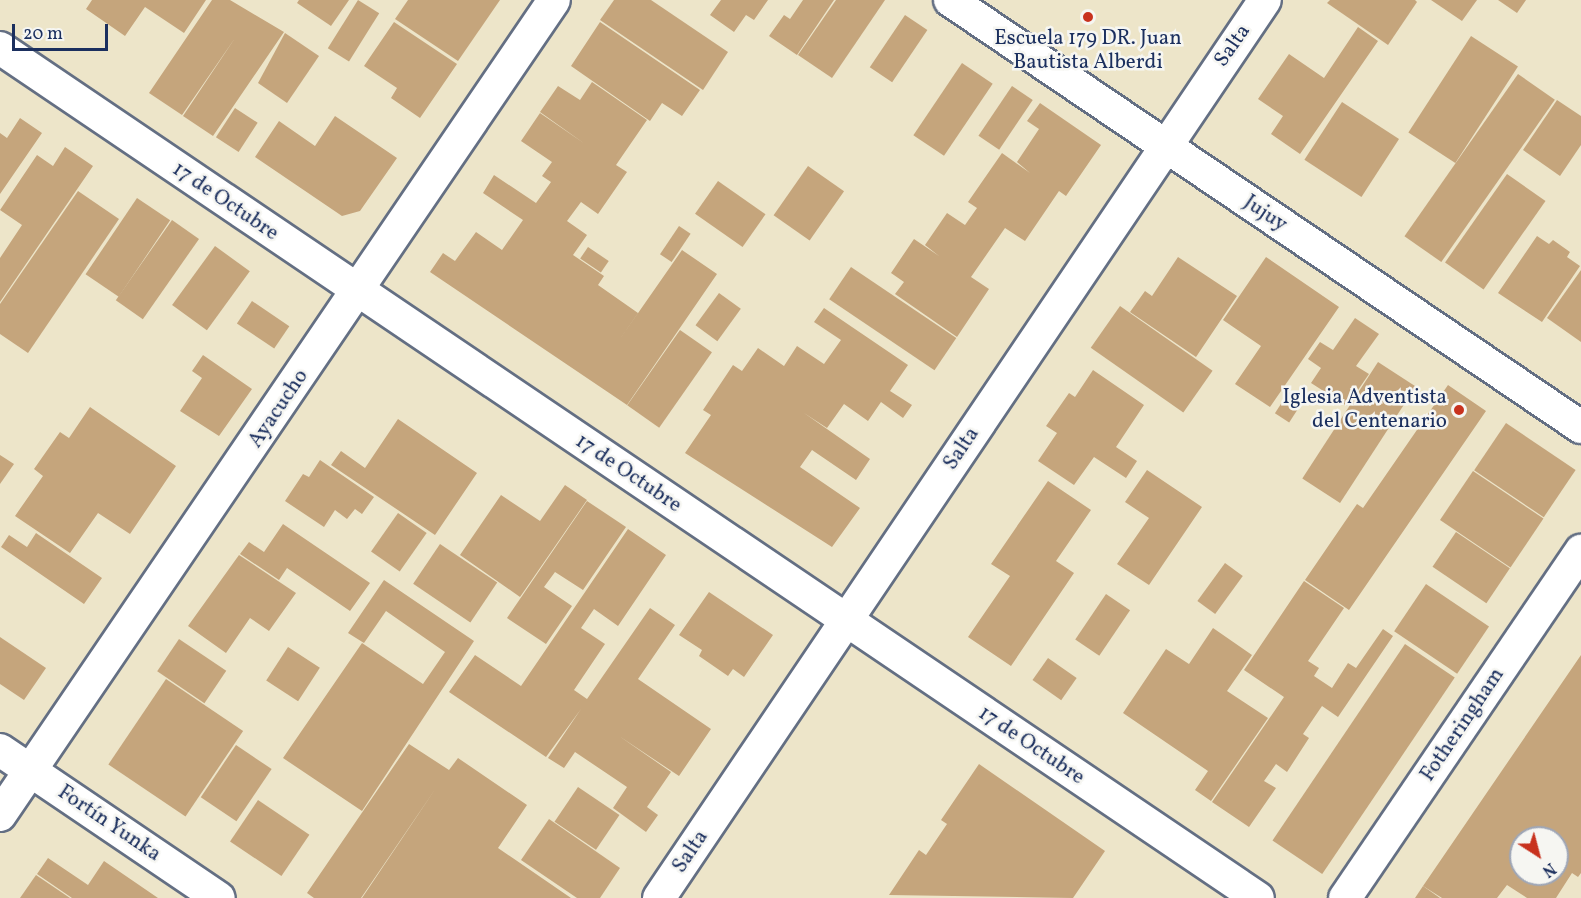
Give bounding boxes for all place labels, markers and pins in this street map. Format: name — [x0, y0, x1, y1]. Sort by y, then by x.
marker: Escuela 179 DR. Juan Bautista Alberdi — [1081, 10, 1095, 24]
place label: Escuela 179 DR. Juan Bautista Alberdi — [994, 26, 1182, 76]
place label: Iglesia Adventista del Centenario — [1283, 385, 1447, 435]
marker: Iglesia Adventista del Centenario — [1452, 403, 1466, 417]

